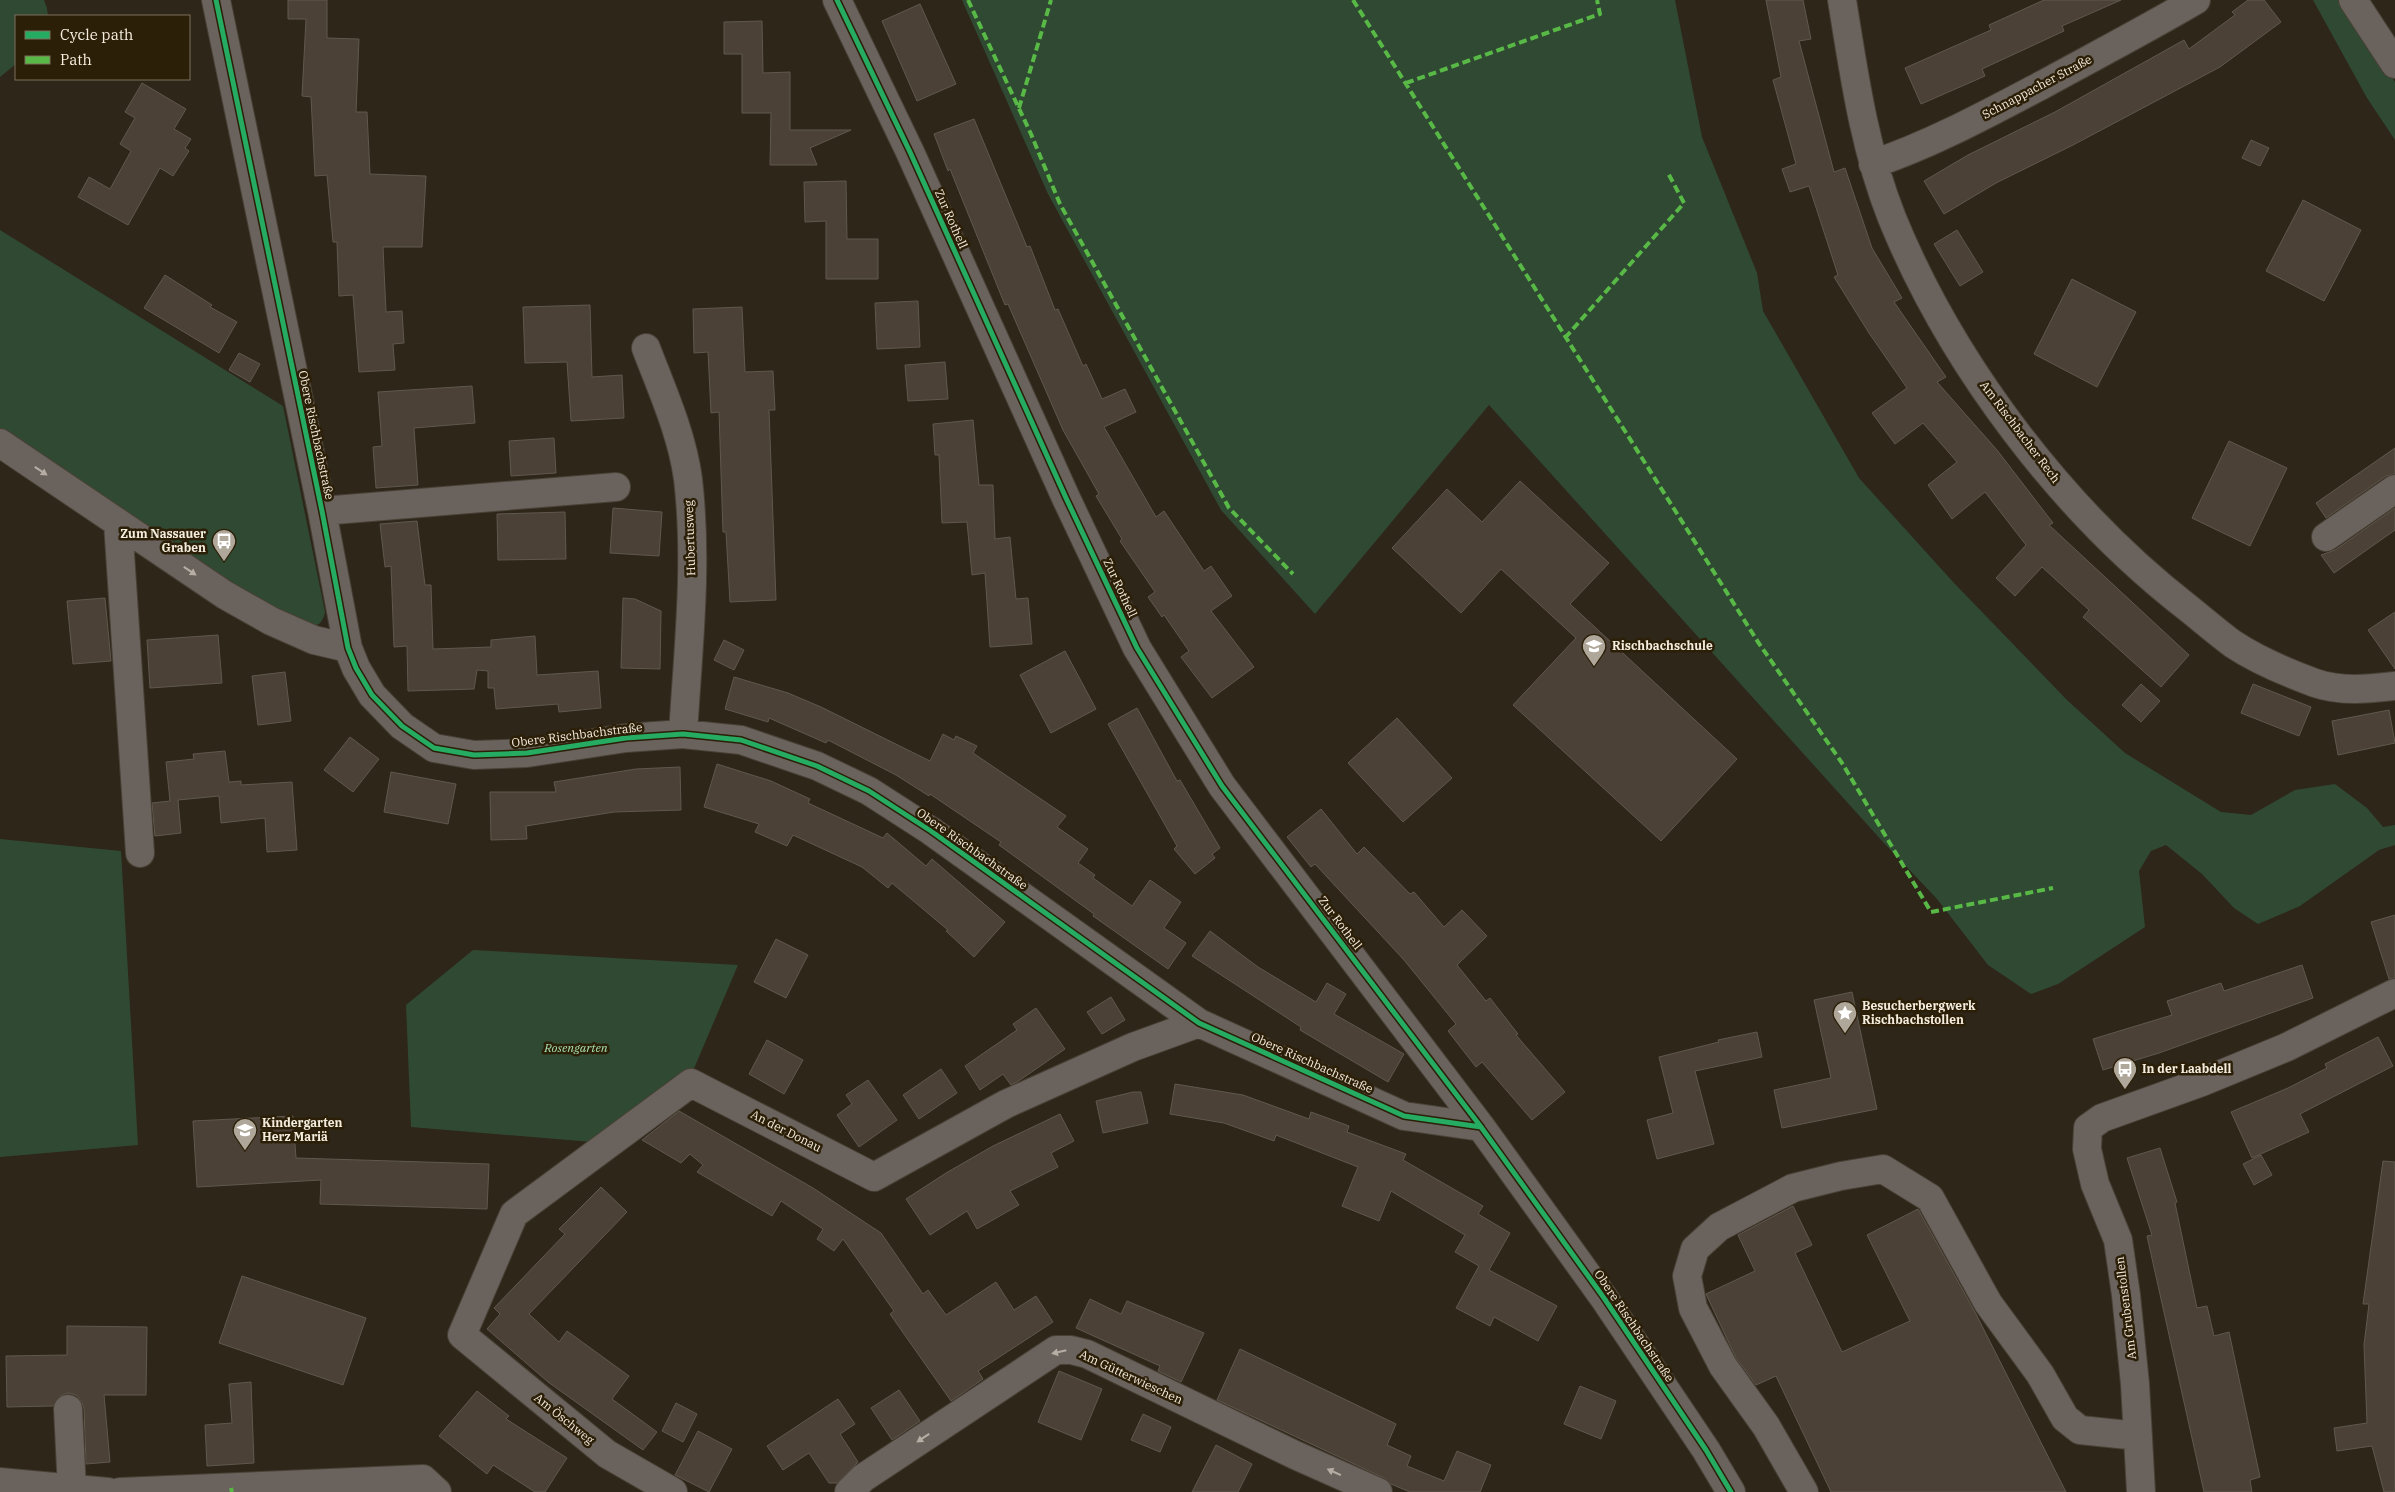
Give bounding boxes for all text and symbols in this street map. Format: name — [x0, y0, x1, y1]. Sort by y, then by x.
legend — [15, 15, 190, 80]
text: Cycle path — [60, 25, 133, 44]
text: Path — [60, 50, 92, 69]
street label: Schnappacher Straße — [1979, 51, 2094, 122]
street label: Zur Rothell — [932, 187, 971, 251]
street label: Obere Rischbachstraße — [295, 369, 338, 501]
street label: Am Rischbacher Rech — [1977, 378, 2064, 486]
one-way arrow — [34, 466, 47, 475]
street label: Hubertusweg — [681, 499, 698, 576]
place label: Zum Nassauer Graben — [120, 526, 206, 555]
bus stop icon: Zum Nassauer Graben — [211, 528, 237, 562]
street label: Zur Rothell — [1100, 556, 1141, 620]
one-way arrow — [183, 566, 197, 576]
school or university icon: Rischbachschule — [1581, 633, 1607, 667]
place label: Rischbachschule — [1612, 638, 1713, 653]
street label: Obere Rischbachstraße — [511, 719, 643, 750]
street label: Obere Rischbachstraße — [914, 805, 1031, 893]
street label: Zur Rothell — [1315, 893, 1366, 953]
place label: Besucherbergwerk Rischbachstollen — [1862, 998, 1976, 1027]
place icon: Besucherbergwerk Rischbachstollen — [1832, 1000, 1858, 1034]
street label: Obere Rischbachstraße — [1249, 1029, 1375, 1096]
park label: Rosengarten — [543, 1040, 608, 1055]
bus stop icon: In der Laabdell — [2112, 1056, 2138, 1090]
place label: In der Laabdell — [2142, 1061, 2232, 1076]
street label: An der Donau — [748, 1106, 825, 1155]
place label: Kindergarten Herz Mariä — [262, 1115, 342, 1144]
school or university icon: Kindergarten Herz Mariä — [232, 1117, 258, 1151]
street label: Am Grubenstollen — [2112, 1255, 2139, 1360]
street label: Obere Rischbachstraße — [1591, 1267, 1677, 1385]
street label: Am Gütterwieschen — [1077, 1346, 1186, 1407]
one-way arrow — [1052, 1348, 1067, 1356]
street label: Am Öschweg — [531, 1390, 598, 1448]
one-way arrow — [916, 1433, 929, 1443]
one-way arrow — [1327, 1468, 1341, 1476]

